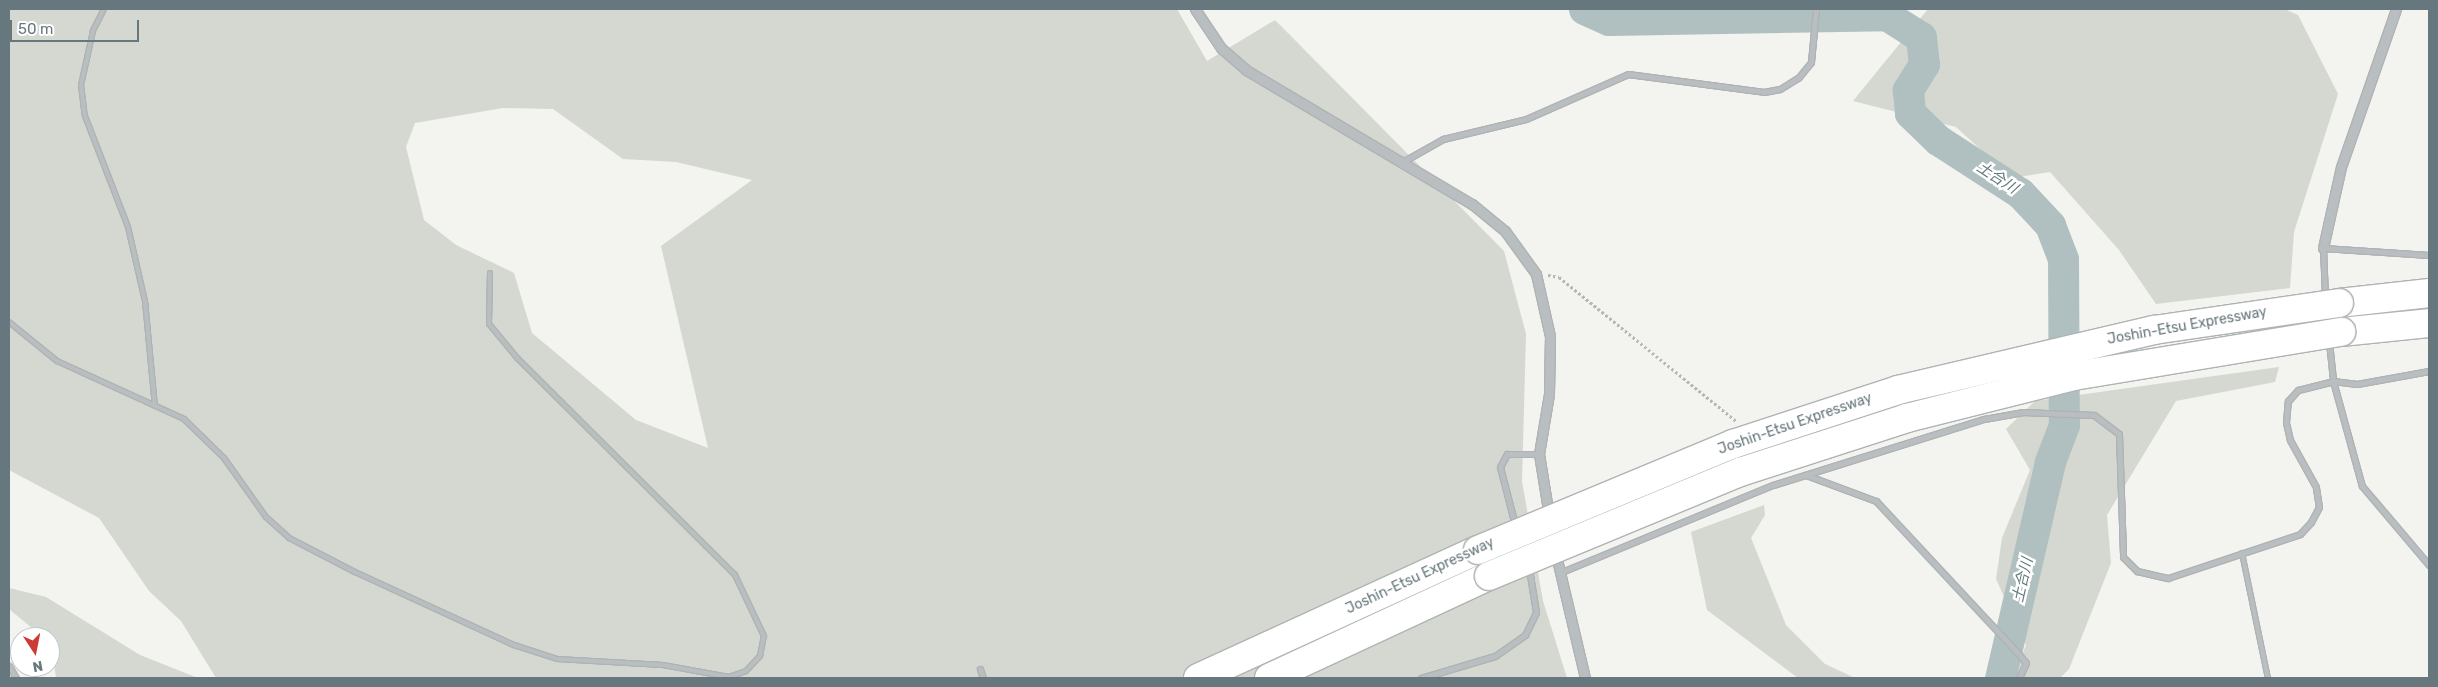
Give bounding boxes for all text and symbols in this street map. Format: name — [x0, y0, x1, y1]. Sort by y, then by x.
scale bar — [12, 10, 141, 42]
text: 50 m — [18, 20, 53, 38]
water label: 土合川 — [1973, 158, 2021, 198]
street label: Joshin-Etsu Expressway — [2106, 304, 2268, 348]
street label: Joshin-Etsu Expressway — [1716, 390, 1874, 458]
street label: Joshin-Etsu Expressway — [1343, 534, 1497, 618]
water label: 土合川 — [2009, 556, 2037, 604]
north arrow — [10, 627, 60, 677]
text: N — [31, 657, 44, 676]

